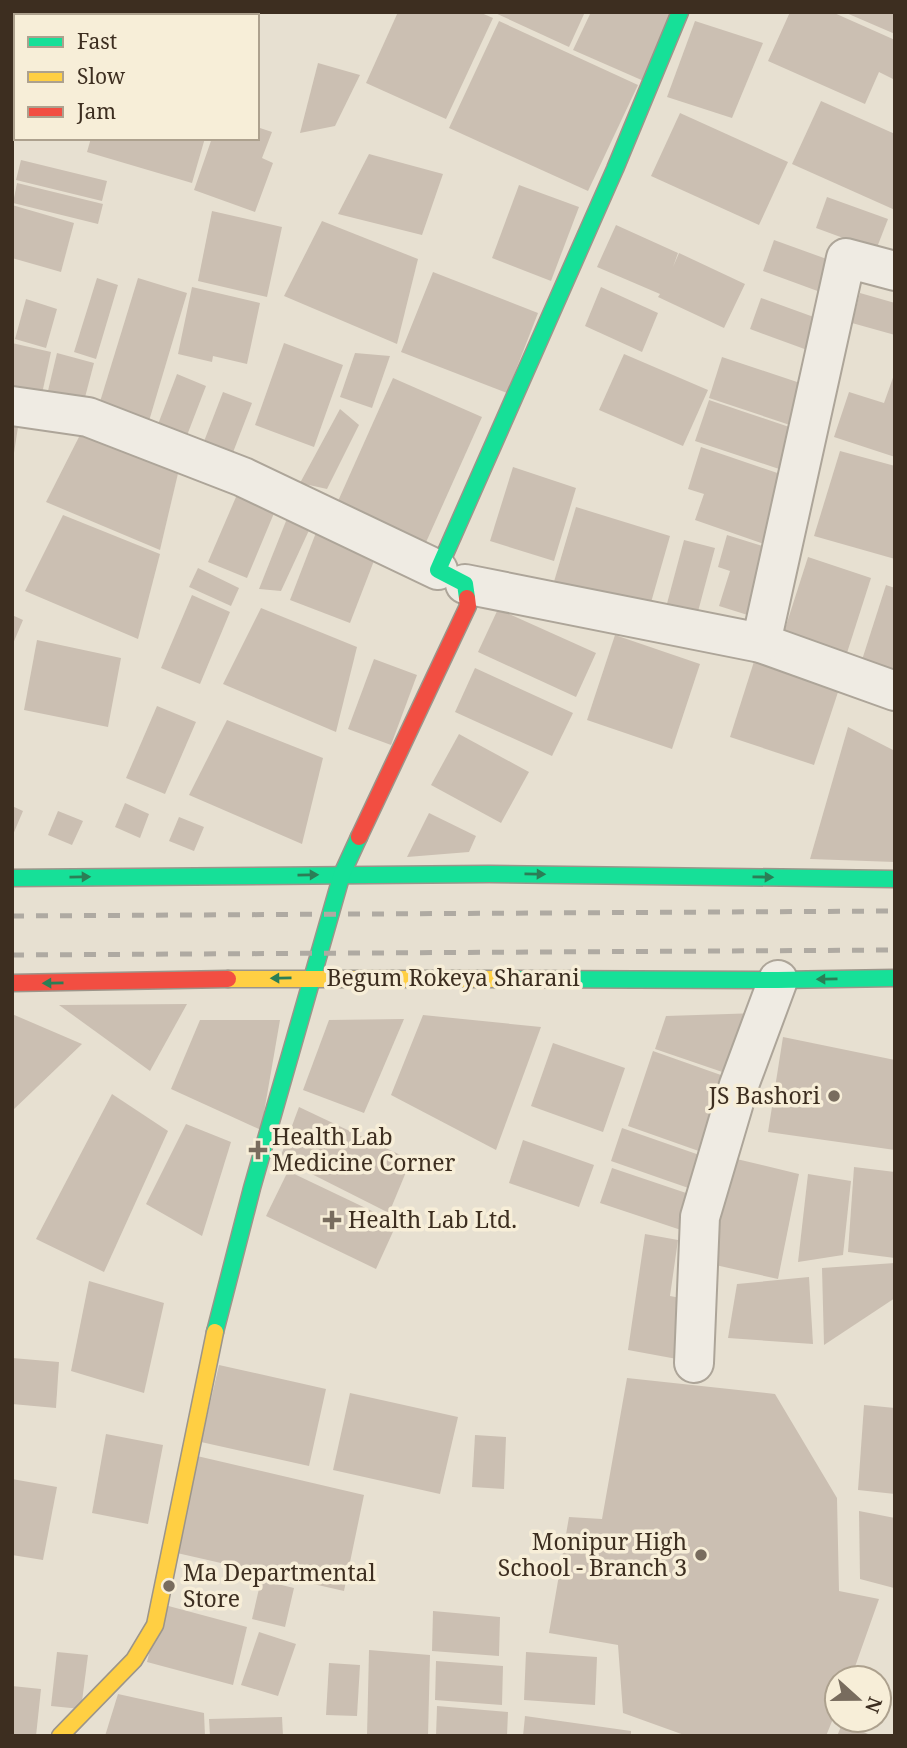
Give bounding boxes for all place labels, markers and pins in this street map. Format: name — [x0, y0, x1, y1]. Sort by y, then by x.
place label: JS Bashori — [708, 1079, 821, 1111]
marker: JS Bashori — [826, 1088, 842, 1104]
place label: Health Lab Medicine Corner — [272, 1120, 456, 1178]
marker: Health Lab Medicine Corner — [250, 1142, 266, 1158]
place label: Health Lab Ltd. — [348, 1203, 517, 1235]
marker: Health Lab Ltd. — [322, 1210, 342, 1230]
place label: Monipur High School - Branch 3 — [498, 1525, 687, 1583]
marker: Monipur High School - Branch 3 — [693, 1547, 709, 1563]
place label: Ma Departmental Store — [183, 1556, 376, 1614]
marker: Ma Departmental Store — [161, 1578, 177, 1594]

